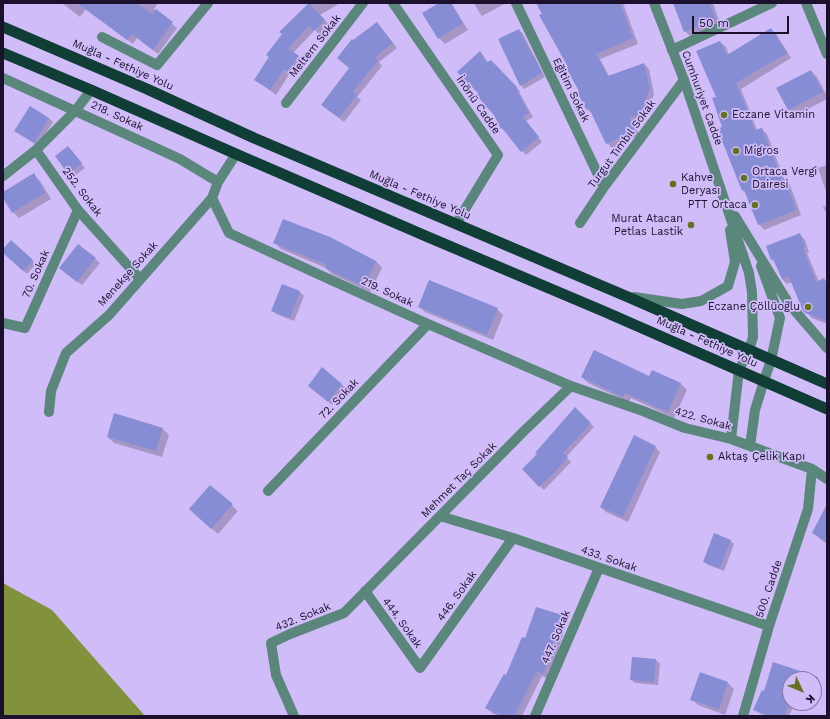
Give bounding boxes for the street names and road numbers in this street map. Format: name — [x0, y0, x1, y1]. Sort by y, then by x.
street label: Meltem Sokak — [286, 12, 344, 80]
street label: Muğla - Fethiye Yolu — [70, 37, 176, 93]
street label: Cumhuriyet Cadde — [679, 49, 725, 147]
street label: Eğitim Sokak — [550, 56, 592, 124]
street label: İnönü Cadde — [453, 73, 503, 137]
street label: Turgut Tımbıl Sokak — [585, 97, 659, 191]
street label: 218. Sokak — [89, 98, 145, 134]
street label: 252. Sokak — [59, 165, 105, 219]
street label: Muğla - Fethiye Yolu — [367, 168, 473, 222]
street label: Menekşe Sokak — [95, 239, 161, 309]
street label: 70. Sokak — [20, 248, 52, 300]
street label: 219. Sokak — [359, 274, 415, 310]
street label: Muğla - Fethiye Yolu — [654, 314, 760, 370]
street label: 72. Sokak — [316, 376, 362, 422]
street label: 422. Sokak — [673, 405, 733, 433]
street label: Mehmet Taç Sokak — [418, 439, 500, 521]
street label: 433. Sokak — [579, 543, 639, 575]
street label: 500. Cadde — [753, 558, 785, 620]
street label: 446. Sokak — [434, 568, 480, 624]
street label: 444. Sokak — [379, 595, 425, 651]
street label: 432. Sokak — [273, 600, 333, 634]
street label: 447. Sokak — [539, 608, 573, 666]

